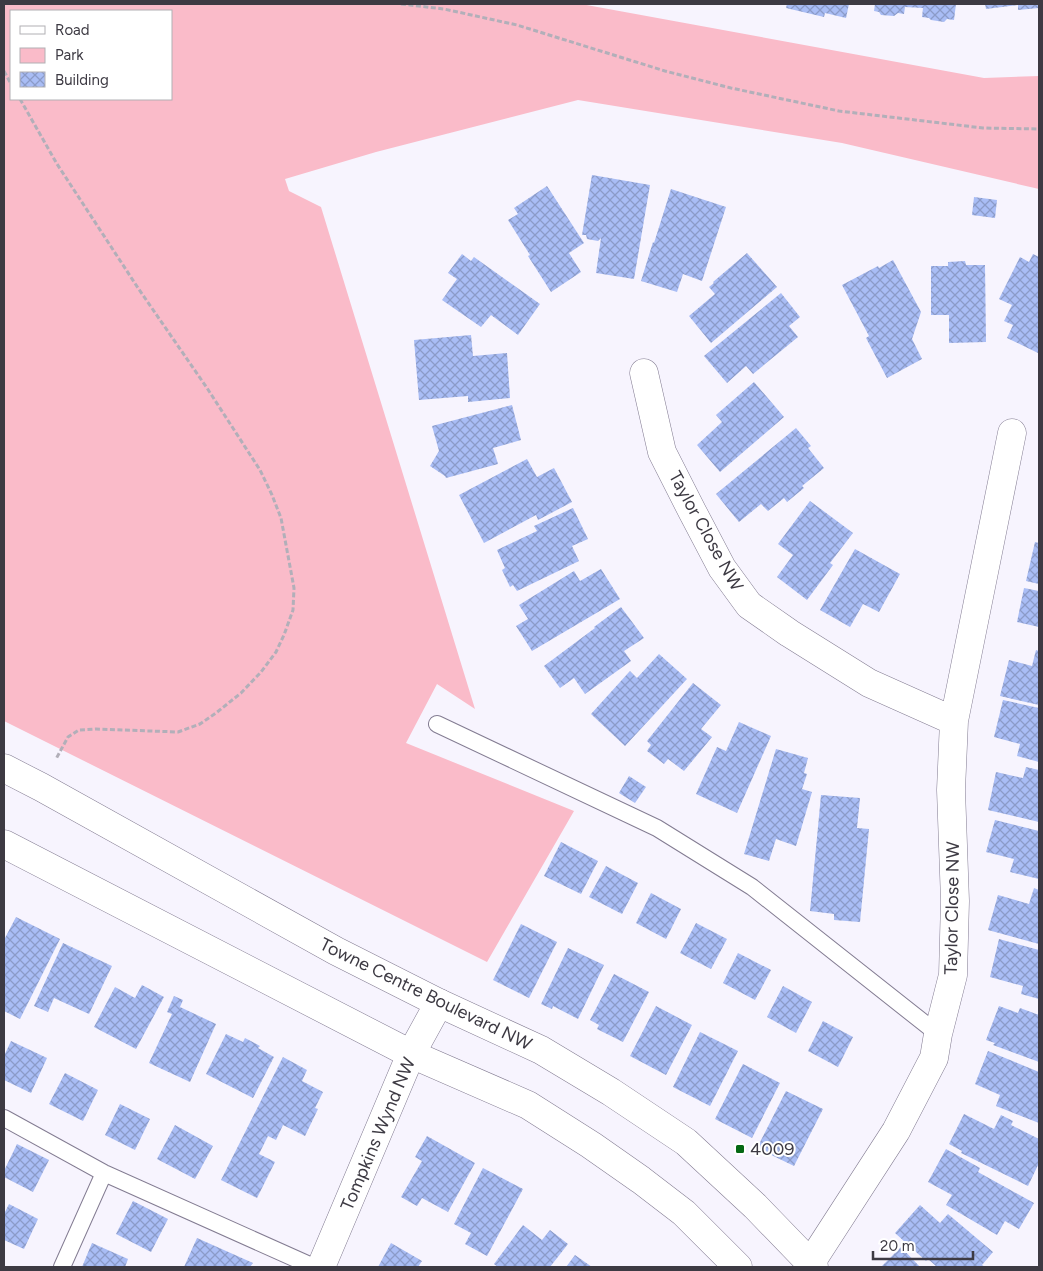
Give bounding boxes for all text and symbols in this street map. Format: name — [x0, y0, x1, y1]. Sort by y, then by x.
legend — [10, 10, 172, 100]
text: Road — [55, 21, 90, 39]
text: Park — [55, 46, 84, 64]
text: Building — [55, 71, 109, 89]
street label: Taylor Close NW — [664, 467, 748, 595]
street label: Taylor Close NW — [940, 840, 964, 975]
street label: Towne Centre Boulevard NW — [316, 933, 536, 1055]
street label: Tompkins Wynd NW — [336, 1054, 420, 1214]
place label: 4009 — [750, 1138, 794, 1160]
marker: 4009 — [734, 1143, 746, 1155]
scale bar — [873, 1228, 973, 1260]
text: 20 m — [880, 1237, 914, 1255]

